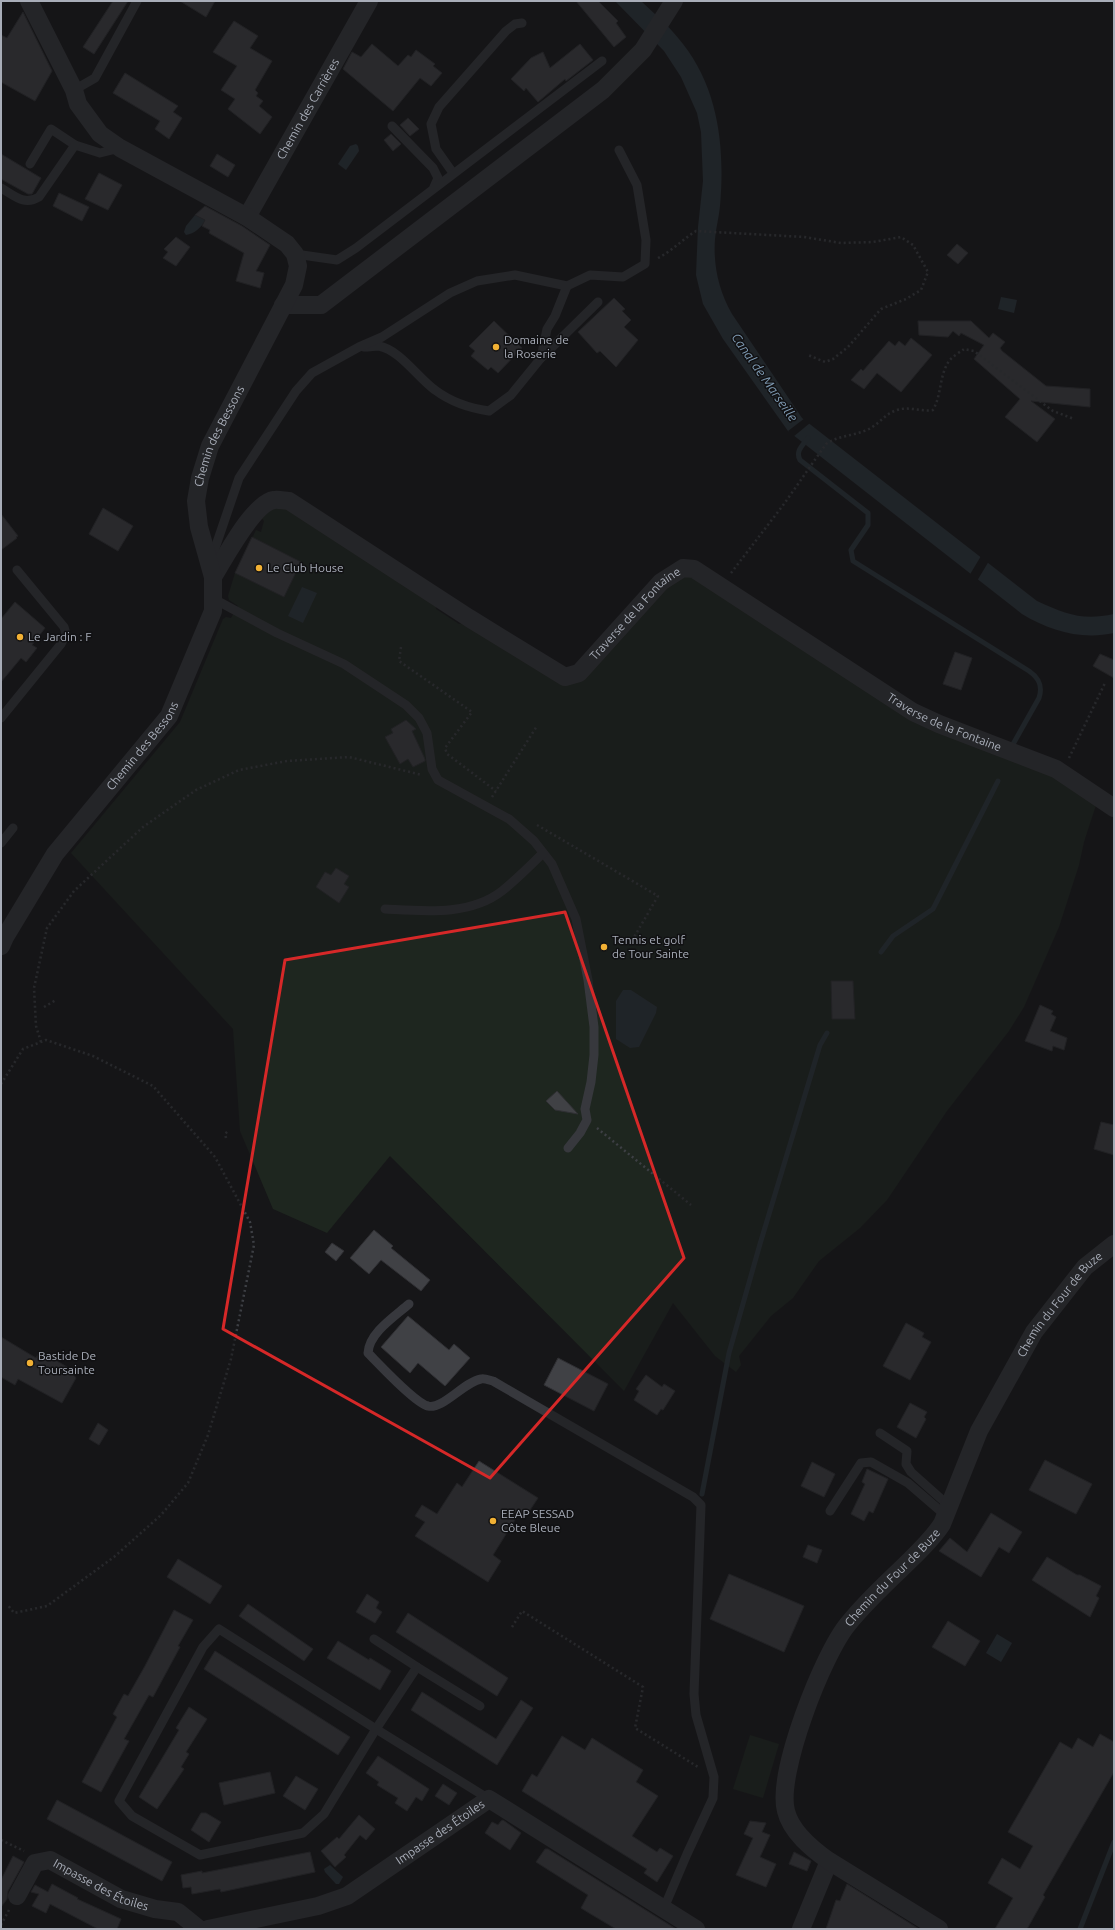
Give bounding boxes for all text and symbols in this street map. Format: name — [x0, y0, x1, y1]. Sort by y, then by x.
street label: Chemin des Carrières — [274, 56, 341, 162]
water label: Canal de Marseille — [729, 330, 801, 424]
place label: Domaine de la Roserie — [504, 333, 569, 360]
marker: Domaine de la Roserie — [491, 342, 501, 352]
street label: Chemin des Bessons — [192, 383, 246, 488]
place label: Le Club House — [267, 561, 344, 574]
marker: Le Club House — [254, 563, 264, 573]
street label: Traverse de la Fontaine — [587, 564, 683, 662]
place label: Le Jardin : F — [28, 630, 92, 643]
marker: Le Jardin : F — [15, 632, 25, 642]
street label: Traverse de la Fontaine — [885, 690, 1004, 753]
street label: Chemin des Bessons — [104, 700, 180, 793]
place label: Tennis et golf de Tour Sainte — [612, 933, 689, 960]
marker: Tennis et golf de Tour Sainte — [599, 942, 609, 952]
street label: Chemin du Four de Buze — [1014, 1249, 1105, 1359]
place label: Bastide De Toursainte — [38, 1349, 96, 1376]
marker: Bastide De Toursainte — [25, 1358, 35, 1368]
place label: EEAP SESSAD Côte Bleue — [501, 1507, 574, 1534]
marker: EEAP SESSAD Côte Bleue — [488, 1516, 498, 1526]
street label: Chemin du Four de Buze — [842, 1526, 942, 1629]
street label: Impasse des Étoiles — [393, 1797, 487, 1867]
street label: Impasse des Étoiles — [51, 1856, 150, 1913]

